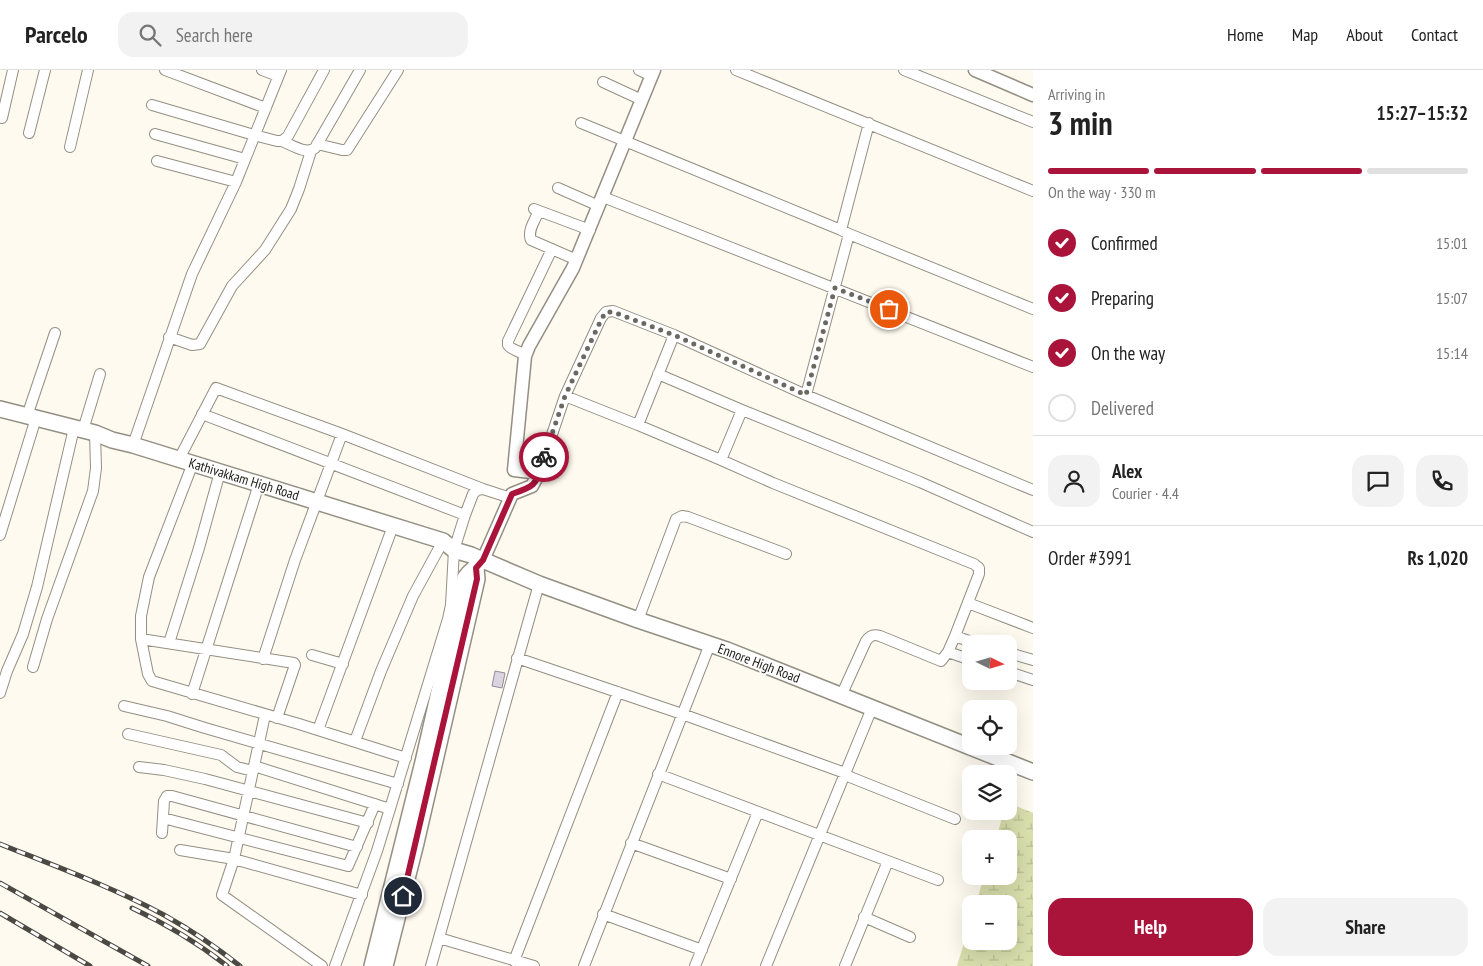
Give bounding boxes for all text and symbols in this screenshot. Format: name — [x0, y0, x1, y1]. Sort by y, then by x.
search box — [118, 12, 468, 57]
text: Parcelo — [25, 19, 88, 50]
icon: search — [136, 21, 164, 49]
text: Search here — [176, 23, 253, 47]
text: Home — [1227, 23, 1264, 46]
text: Map — [1292, 23, 1318, 46]
text: About — [1346, 23, 1383, 46]
text: Contact — [1411, 23, 1458, 46]
text: Arriving in — [1048, 84, 1105, 104]
text: 15:27–15:32 — [1376, 101, 1468, 125]
text: 3 min — [1048, 102, 1113, 144]
text: On the way · 330 m — [1048, 182, 1156, 202]
icon: check — [1048, 229, 1076, 257]
text: Confirmed — [1091, 231, 1158, 255]
text: 15:01 — [1436, 233, 1468, 253]
icon: check — [1048, 284, 1076, 312]
text: Preparing — [1091, 286, 1154, 310]
pin — [868, 288, 910, 330]
text: 15:07 — [1436, 288, 1468, 308]
icon: bag — [875, 295, 903, 323]
icon: check — [1048, 339, 1076, 367]
text: On the way — [1091, 341, 1165, 365]
text: 15:14 — [1436, 343, 1468, 363]
text: Delivered — [1091, 396, 1154, 420]
courier — [519, 432, 569, 482]
icon: bike — [530, 443, 558, 471]
street label: Kathivakkam High Road — [187, 454, 301, 504]
button: person — [1048, 455, 1100, 507]
button: chat — [1352, 455, 1404, 507]
button: phone — [1416, 455, 1468, 507]
text: Alex — [1112, 459, 1142, 483]
text: Courier · 4.4 — [1112, 483, 1179, 503]
text: Order #3991 — [1048, 546, 1132, 570]
text: Rs 1,020 — [1407, 546, 1468, 570]
north arrow — [962, 635, 1018, 690]
map controls — [962, 635, 1017, 950]
street label: Ennore High Road — [715, 639, 803, 687]
button: locate — [962, 700, 1017, 755]
button: layers — [962, 765, 1017, 820]
button: + — [962, 830, 1017, 885]
pin — [382, 875, 424, 917]
icon: home — [389, 882, 417, 910]
button: − — [962, 895, 1017, 950]
button: Help — [1048, 898, 1253, 956]
button: Share — [1263, 898, 1468, 956]

